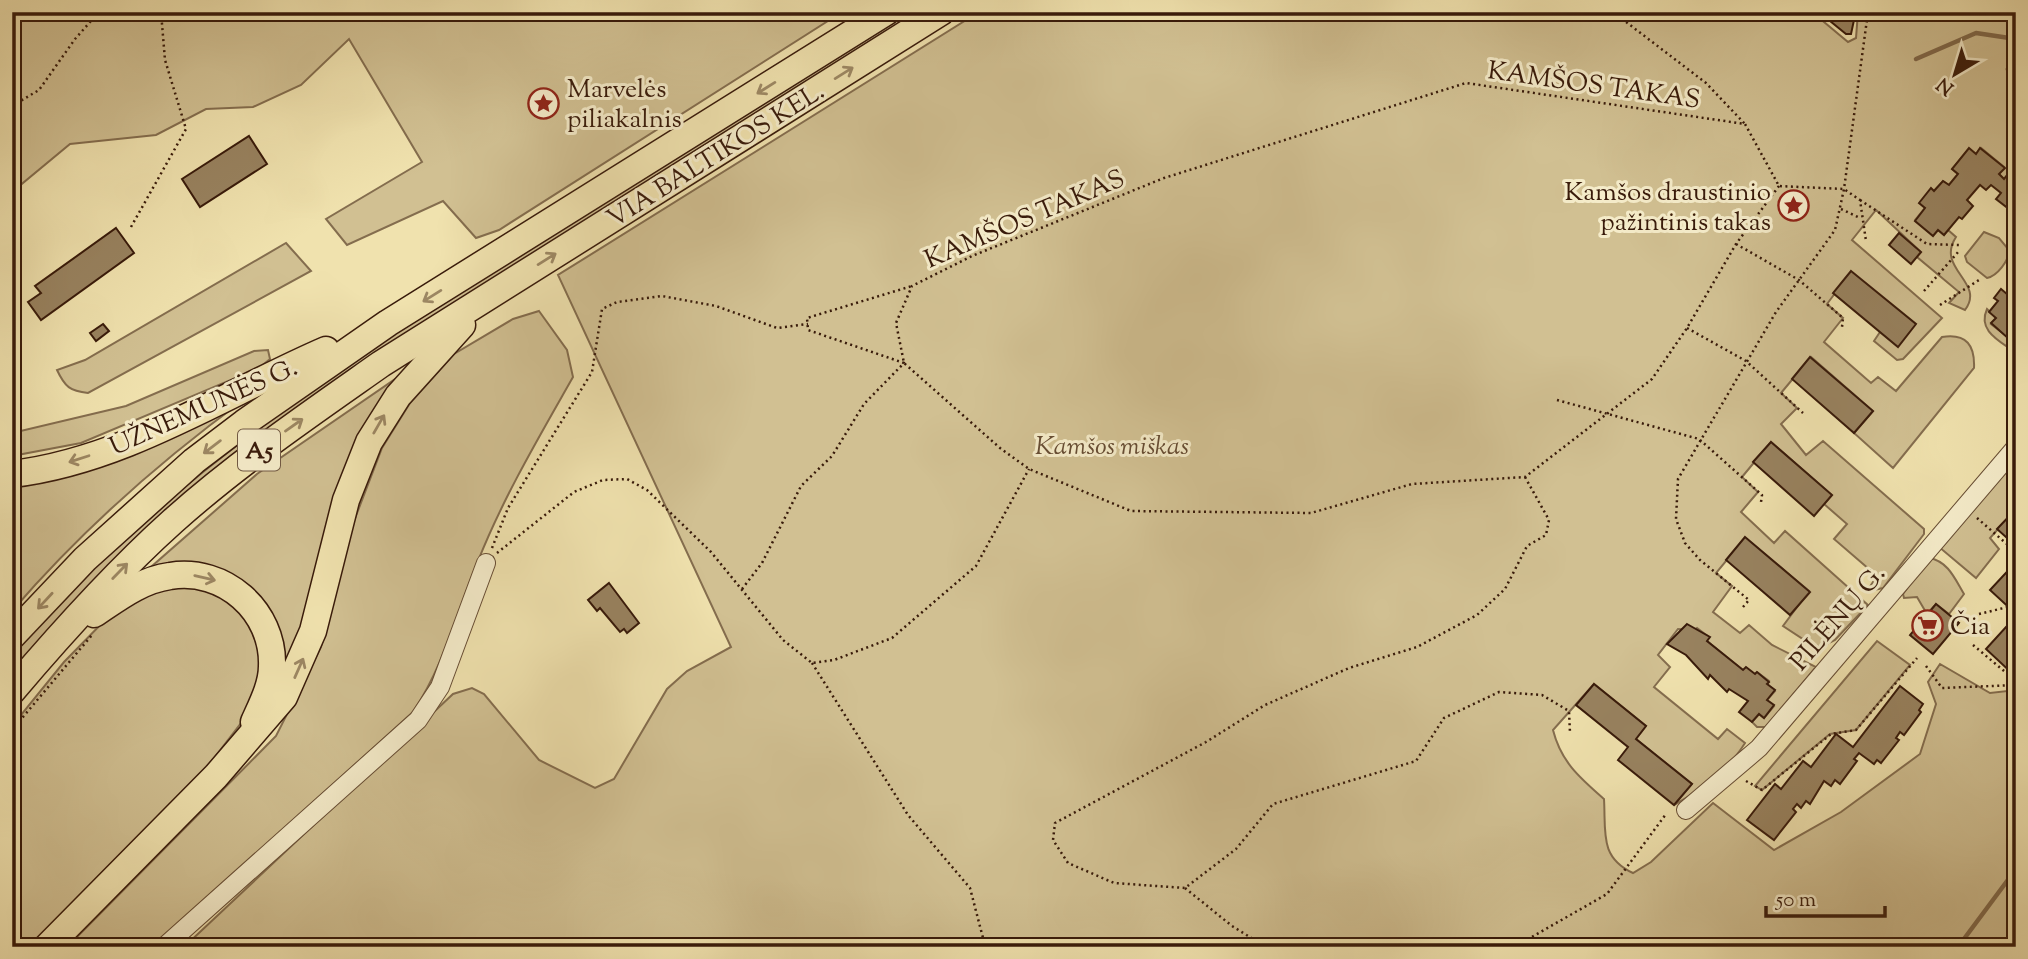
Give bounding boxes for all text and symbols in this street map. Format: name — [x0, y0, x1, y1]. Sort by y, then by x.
north arrow — [1920, 38, 1990, 108]
street label: KAMŠOS TAKAS — [1485, 53, 1702, 120]
one-way arrow — [833, 66, 853, 80]
text: N — [1932, 70, 1960, 101]
place label: Marvelės piliakalnis — [567, 72, 682, 139]
street label: VIA BALTIKOS KEL. — [600, 74, 832, 238]
one-way arrow — [756, 81, 776, 95]
place icon: Marvelės piliakalnis — [527, 86, 561, 120]
street label: KAMŠOS TAKAS — [919, 161, 1131, 279]
place label: Kamšos draustinio pažintinis takas — [1564, 175, 1771, 242]
place icon: Kamšos draustinio pažintinis takas — [1777, 189, 1811, 223]
one-way arrow — [537, 252, 557, 266]
one-way arrow — [423, 289, 442, 304]
street label: UŽNEMUNĖS G. — [104, 350, 304, 466]
one-way arrow — [372, 414, 386, 434]
one-way arrow — [284, 418, 303, 432]
park label: Kamšos miškas — [1035, 429, 1189, 466]
road number: A5 — [238, 430, 280, 471]
one-way arrow — [203, 439, 222, 454]
one-way arrow — [69, 454, 91, 466]
street label: PILĖNŲ G. — [1782, 557, 1895, 680]
one-way arrow — [112, 563, 129, 580]
one-way arrow — [193, 572, 216, 586]
one-way arrow — [37, 592, 54, 609]
supermarket icon: Čia — [1910, 608, 1944, 642]
place label: Čia — [1950, 609, 1990, 646]
one-way arrow — [293, 657, 306, 679]
scale bar — [1766, 875, 1884, 919]
text: 50 m — [1775, 886, 1816, 916]

